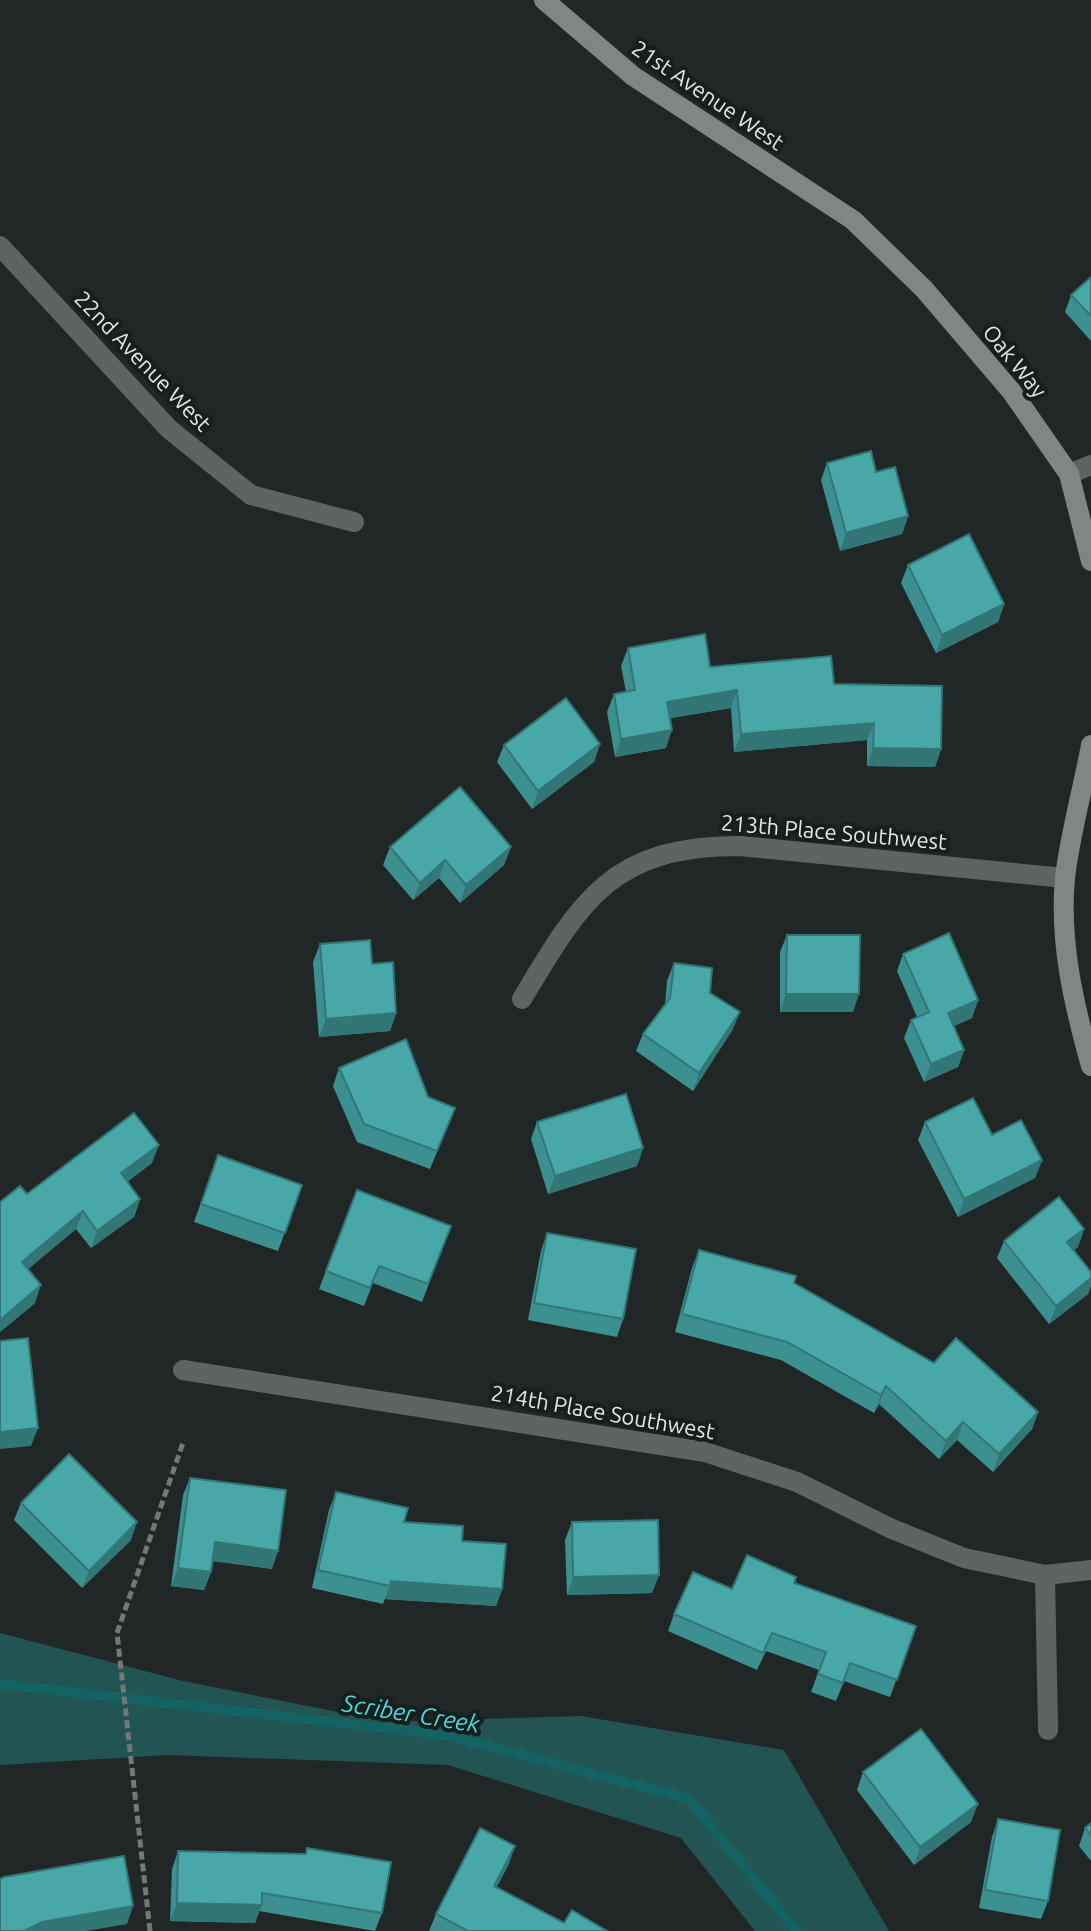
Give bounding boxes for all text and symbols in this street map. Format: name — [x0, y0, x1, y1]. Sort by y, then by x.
street label: 21st Avenue West — [628, 35, 789, 155]
street label: 22nd Avenue West — [70, 285, 217, 436]
street label: Oak Way — [979, 319, 1053, 402]
street label: 213th Place Southwest — [720, 809, 948, 854]
street label: 214th Place Southwest — [489, 1380, 717, 1444]
water label: Scriber Creek — [339, 1689, 483, 1738]

